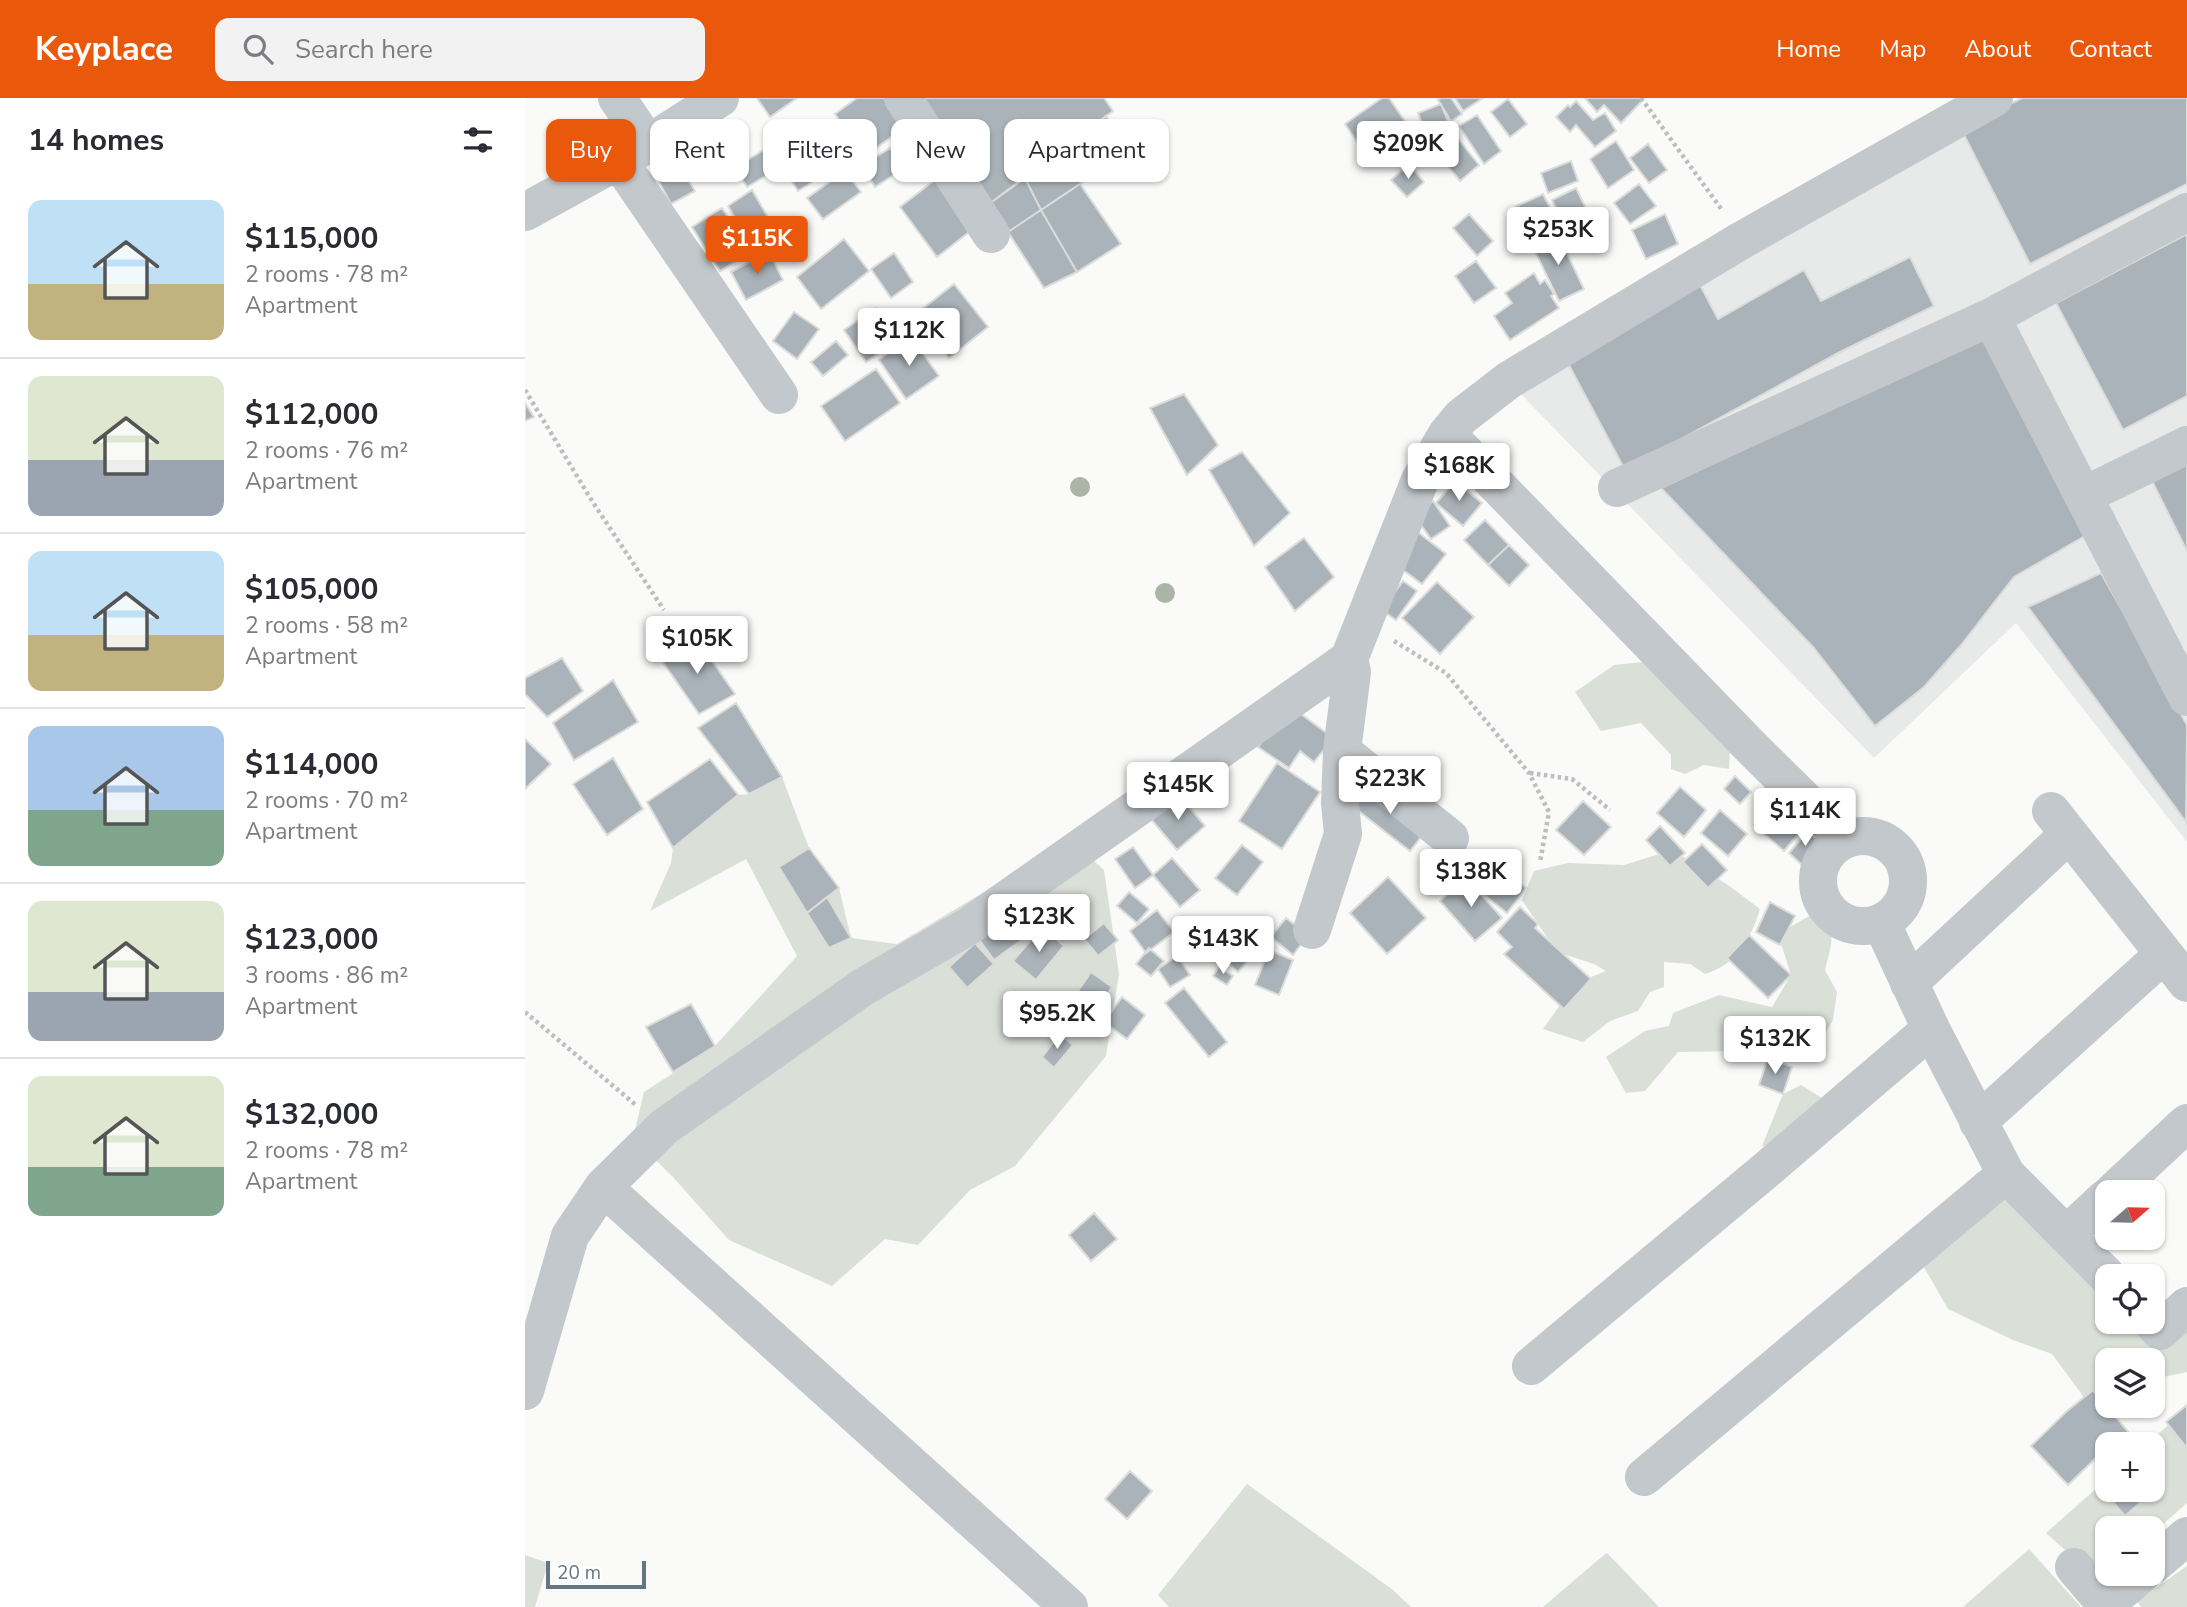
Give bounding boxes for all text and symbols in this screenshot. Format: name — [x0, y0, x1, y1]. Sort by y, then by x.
search box — [215, 18, 705, 81]
text: Keyplace — [35, 27, 173, 72]
icon: search — [239, 30, 277, 68]
text: Search here — [295, 32, 433, 67]
text: Home — [1776, 33, 1841, 65]
text: Map — [1879, 33, 1926, 65]
text: About — [1964, 33, 2031, 65]
text: Contact — [2069, 33, 2152, 65]
chip: Buy — [546, 119, 636, 182]
chip: Rent — [650, 119, 749, 182]
chip: Filters — [763, 119, 877, 182]
chip: New — [891, 119, 990, 182]
chip: Apartment — [1004, 119, 1169, 182]
text: 14 homes — [28, 120, 164, 161]
icon: filters — [459, 121, 497, 159]
pin: $209K — [1359, 122, 1457, 181]
text: $209K — [1373, 128, 1443, 159]
pin: $253K — [1509, 208, 1607, 267]
text: $253K — [1523, 214, 1593, 245]
pin: $115K — [708, 216, 806, 276]
text: $115,000 — [245, 218, 378, 259]
text: $115K — [722, 223, 792, 254]
icon: home — [84, 228, 168, 312]
text: 2 rooms · 78 m² — [245, 259, 408, 290]
text: Apartment — [245, 290, 357, 321]
pin: $112K — [860, 308, 958, 368]
text: $112K — [874, 315, 944, 346]
text: $112,000 — [245, 394, 378, 435]
icon: home — [84, 404, 168, 488]
text: 2 rooms · 76 m² — [245, 435, 408, 466]
pin: $168K — [1410, 444, 1508, 503]
text: $168K — [1424, 450, 1494, 481]
text: Apartment — [245, 466, 357, 497]
text: $105,000 — [245, 569, 378, 610]
icon: home — [84, 579, 168, 663]
text: 2 rooms · 58 m² — [245, 610, 408, 641]
pin: $105K — [648, 616, 746, 676]
text: $105K — [662, 623, 732, 654]
text: Apartment — [245, 641, 357, 672]
text: $114,000 — [245, 744, 378, 785]
icon: home — [84, 754, 168, 838]
pin: $223K — [1341, 756, 1439, 816]
pin: $145K — [1129, 762, 1227, 822]
text: $223K — [1355, 763, 1425, 794]
text: $145K — [1143, 769, 1213, 800]
text: 2 rooms · 70 m² — [245, 785, 408, 816]
pin: $114K — [1756, 788, 1854, 848]
text: $114K — [1770, 795, 1840, 826]
text: Apartment — [245, 816, 357, 847]
pin: $138K — [1422, 850, 1520, 909]
text: $138K — [1436, 856, 1506, 887]
pin: $123K — [990, 894, 1088, 954]
text: $123K — [1004, 901, 1074, 932]
pin: $143K — [1174, 916, 1272, 976]
text: $123,000 — [245, 919, 378, 960]
text: $143K — [1188, 923, 1258, 954]
icon: home — [84, 929, 168, 1013]
text: 3 rooms · 86 m² — [245, 960, 408, 991]
text: Apartment — [245, 991, 357, 1022]
pin: $95.2K — [1000, 992, 1114, 1051]
text: $95.2K — [1019, 998, 1095, 1029]
pin: $132K — [1726, 1016, 1824, 1076]
text: $132K — [1740, 1023, 1810, 1054]
text: $132,000 — [245, 1094, 378, 1135]
icon: home — [84, 1104, 168, 1188]
text: 2 rooms · 78 m² — [245, 1135, 408, 1166]
text: Apartment — [245, 1166, 357, 1197]
north arrow — [2095, 1180, 2165, 1250]
map controls — [2095, 1180, 2165, 1586]
button: locate — [2095, 1264, 2165, 1334]
button: layers — [2095, 1348, 2165, 1418]
button: + — [2095, 1432, 2165, 1502]
button: − — [2095, 1516, 2165, 1586]
scale bar — [546, 1558, 646, 1590]
text: 20 m — [557, 1560, 601, 1586]

